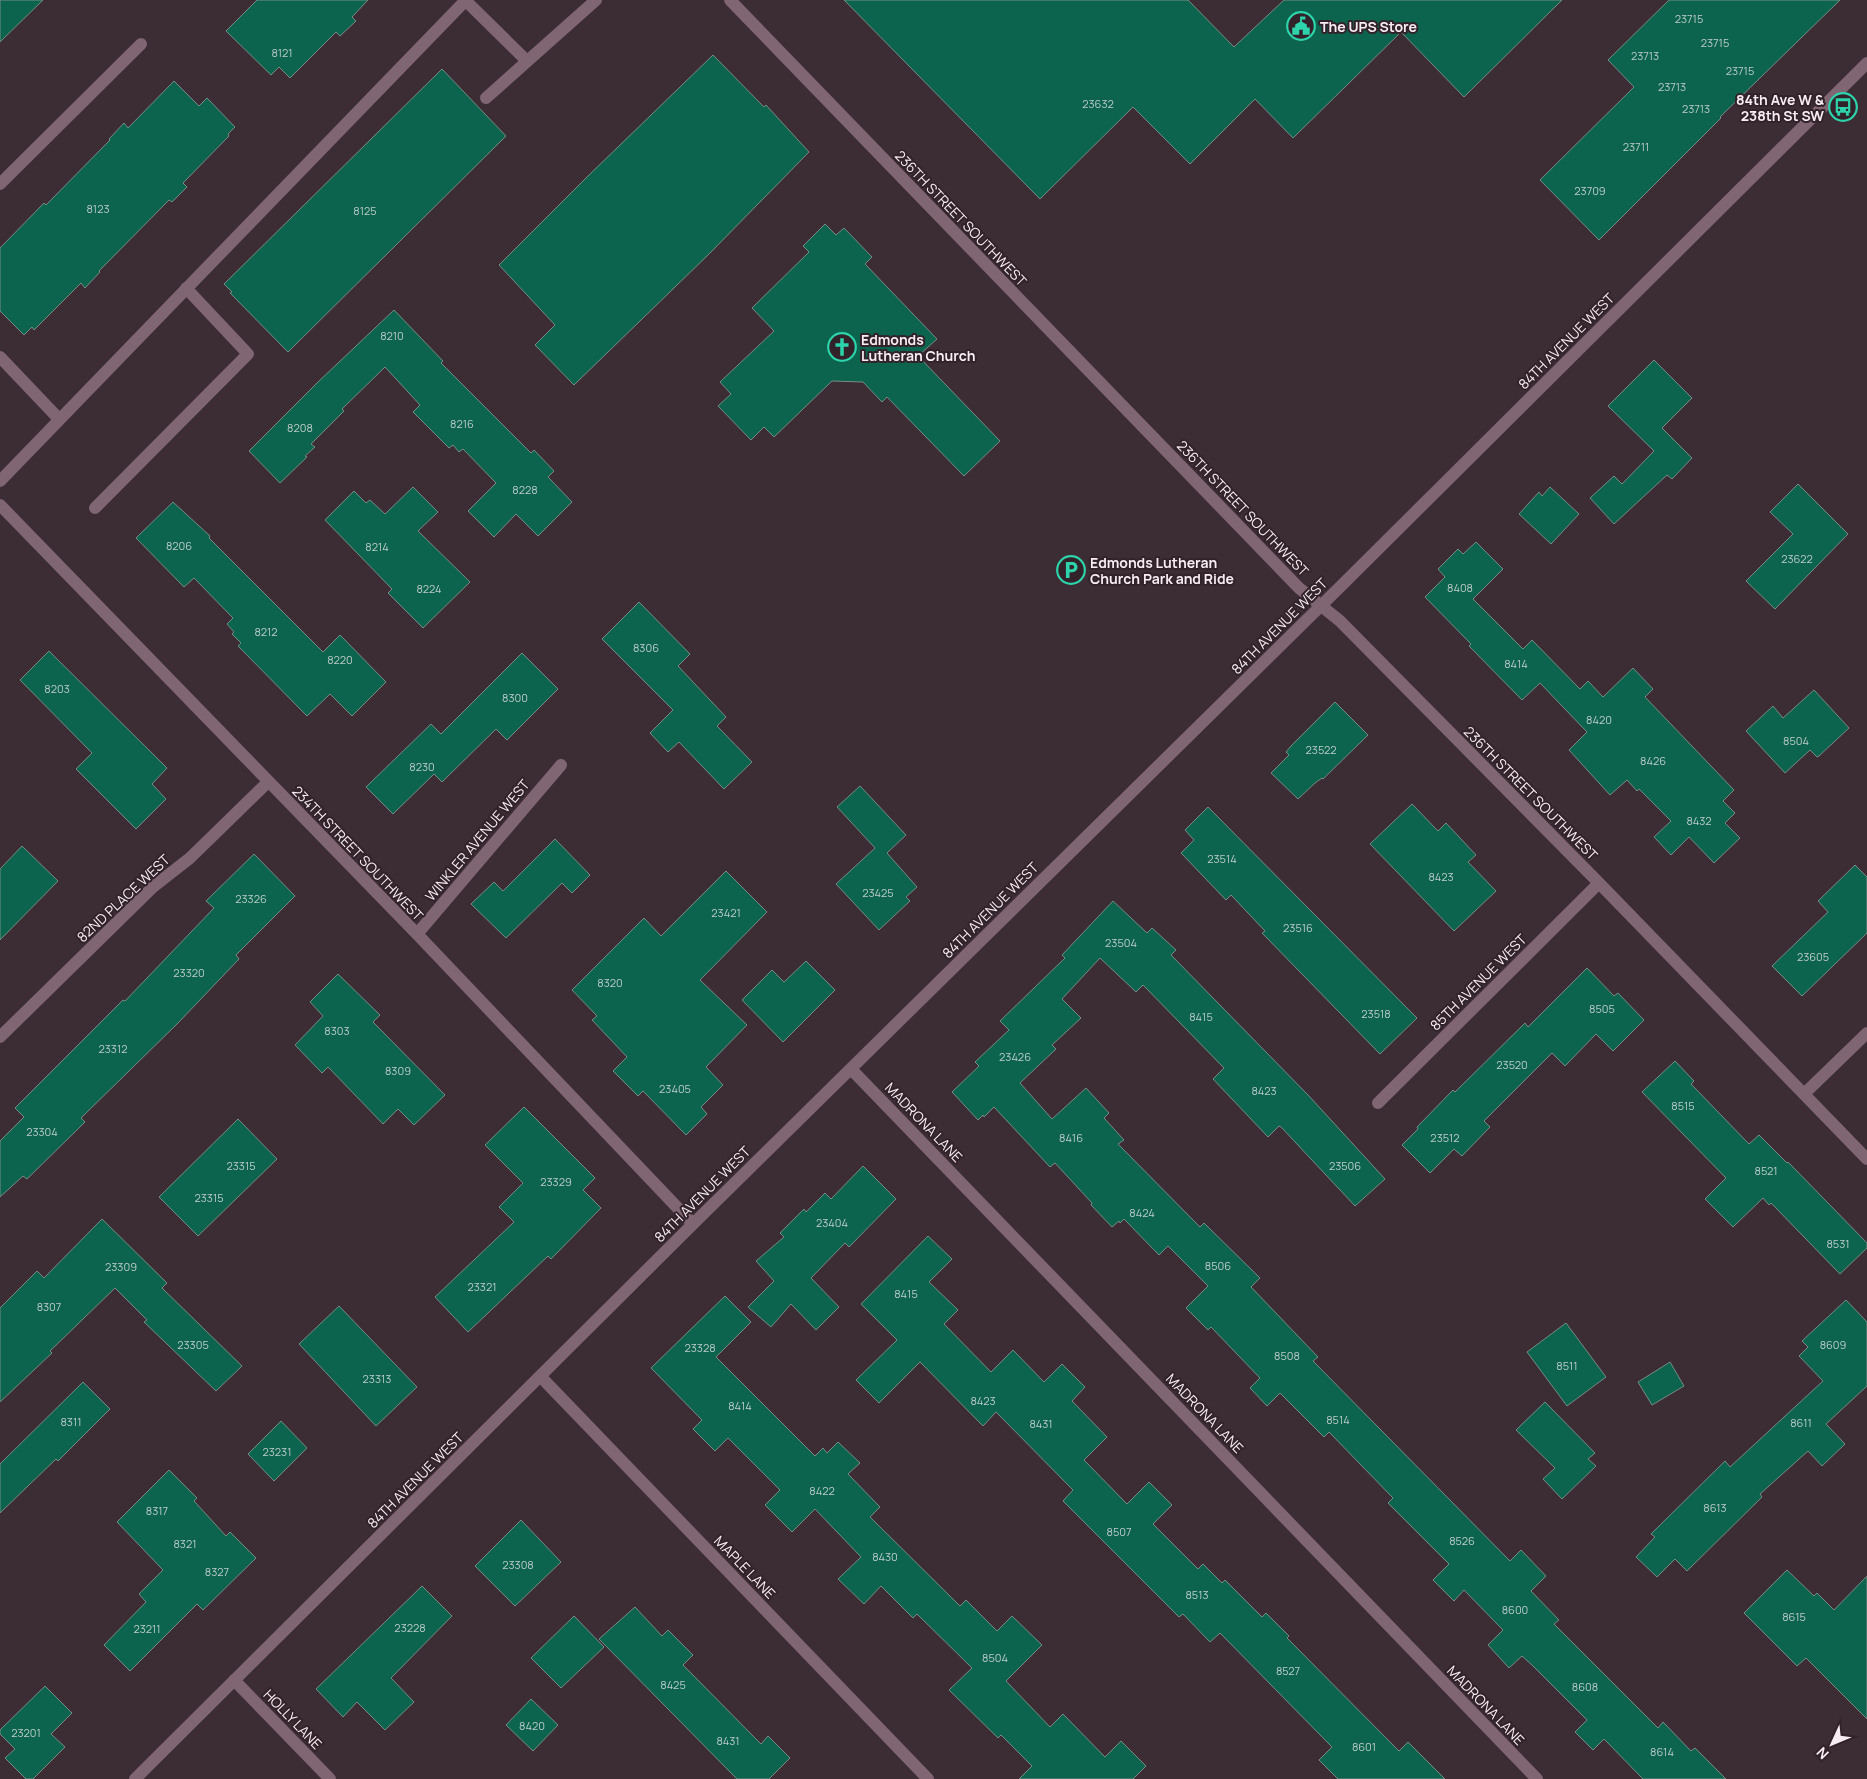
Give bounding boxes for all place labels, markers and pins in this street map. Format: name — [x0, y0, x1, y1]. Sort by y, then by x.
public building icon: The UPS Store — [1286, 11, 1316, 41]
place label: The UPS Store — [1320, 17, 1417, 36]
place label: 84th Ave W & 238th St SW — [1736, 90, 1825, 125]
bus stop icon: 84th Ave W & 238th St SW — [1828, 92, 1858, 122]
place label: Edmonds Lutheran Church — [861, 330, 976, 365]
church icon: Edmonds Lutheran Church — [827, 332, 857, 362]
place label: Edmonds Lutheran Church Park and Ride — [1090, 553, 1234, 588]
parking icon: Edmonds Lutheran Church Park and Ride — [1056, 555, 1086, 585]

